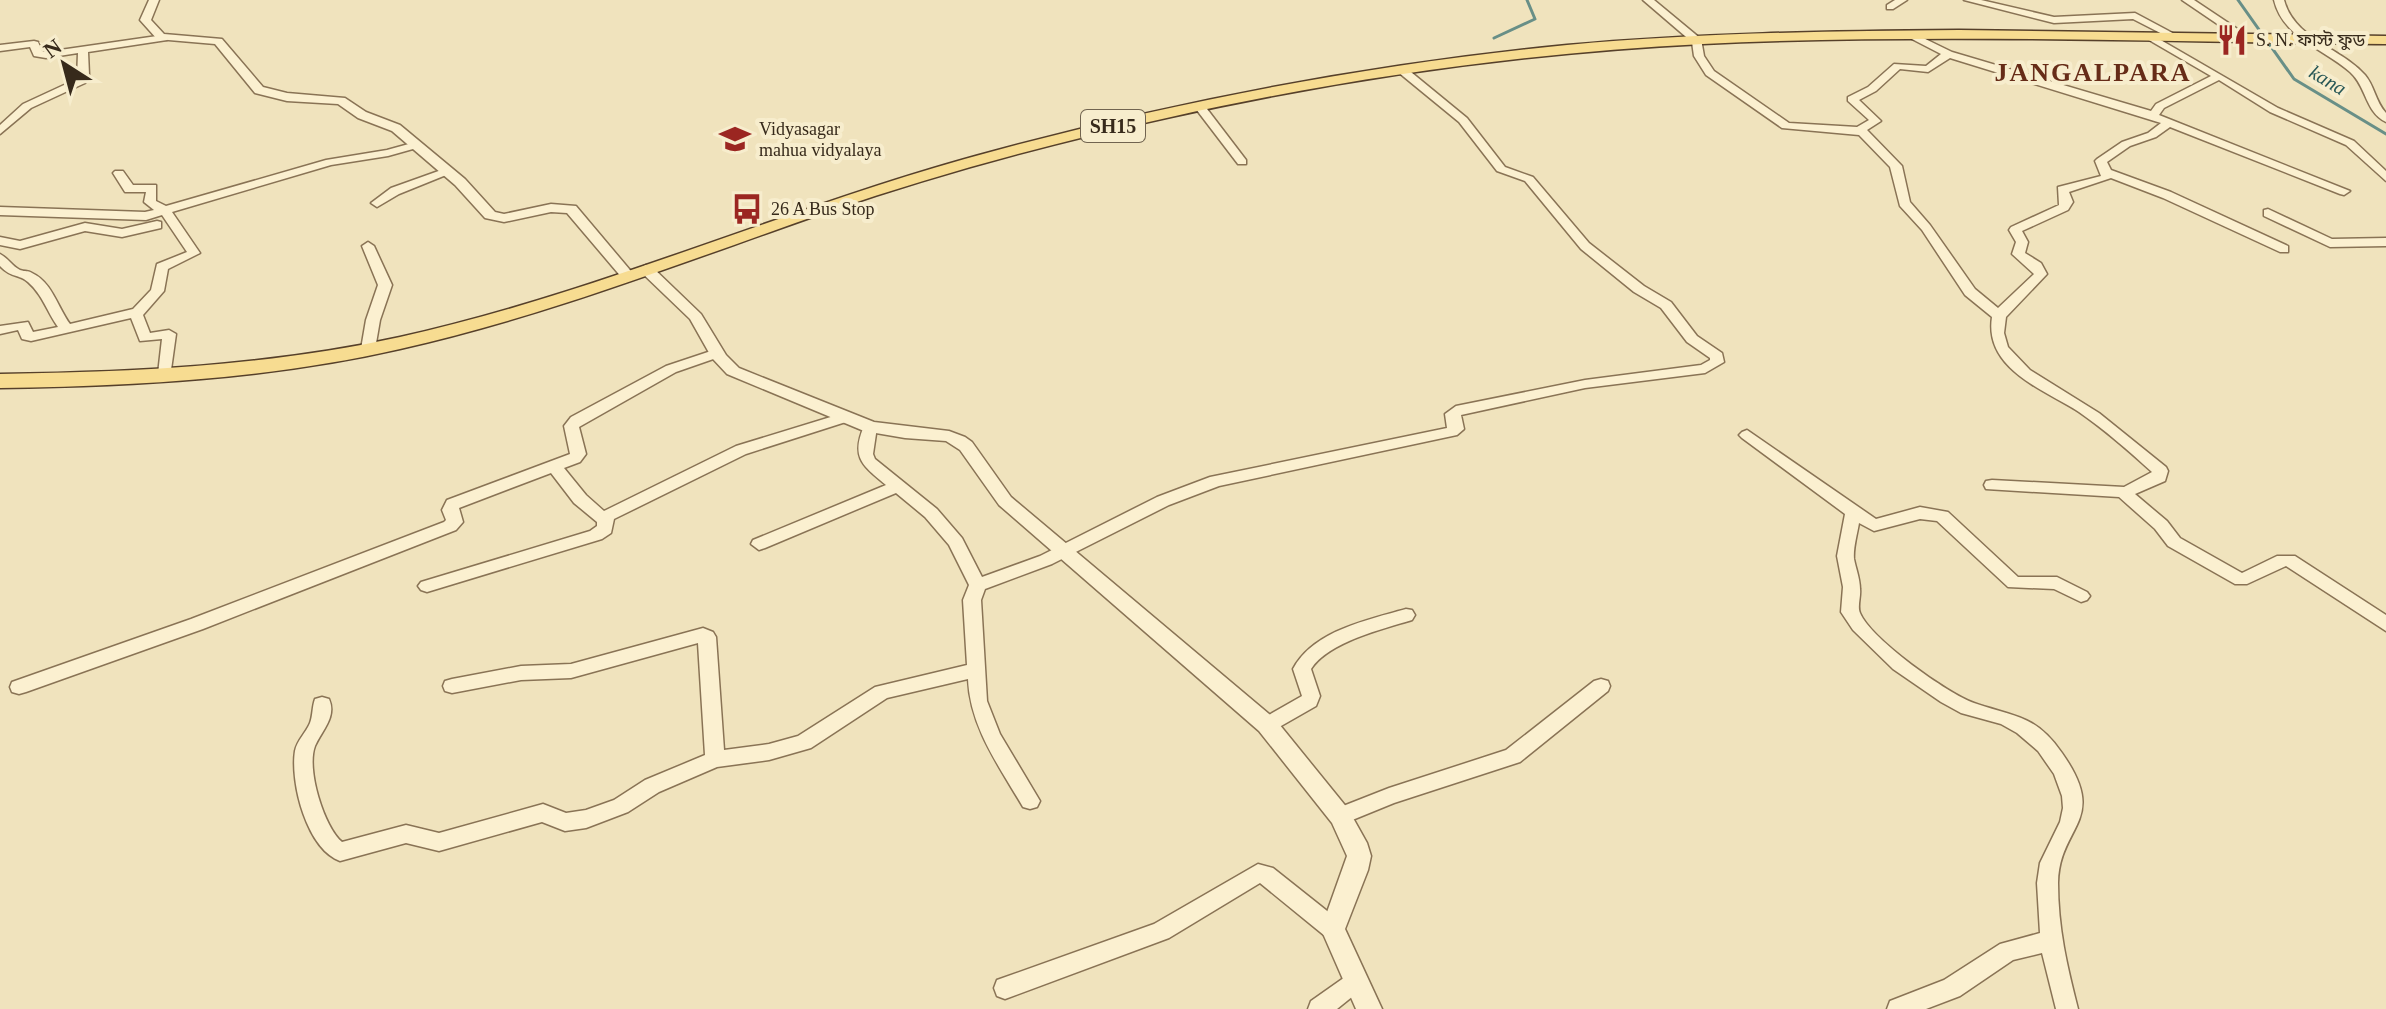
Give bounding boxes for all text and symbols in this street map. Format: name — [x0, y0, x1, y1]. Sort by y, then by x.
restaurant icon: S. N. ফাস্ট ফুড — [2215, 23, 2249, 57]
north arrow — [24, 24, 104, 104]
place label: S. N. ফাস্ট ফুড — [2256, 30, 2366, 51]
text: N — [39, 33, 66, 63]
district label: JANGALPARA — [1994, 58, 2192, 87]
water label: kana — [2306, 61, 2350, 99]
road number: SH15 — [1081, 110, 1145, 142]
place label: Vidyasagar mahua vidyalaya — [759, 119, 881, 160]
school or university icon: Vidyasagar mahua vidyalaya — [718, 122, 752, 156]
bus stop icon: 26 A Bus Stop — [730, 192, 764, 226]
place label: 26 A Bus Stop — [771, 199, 875, 219]

